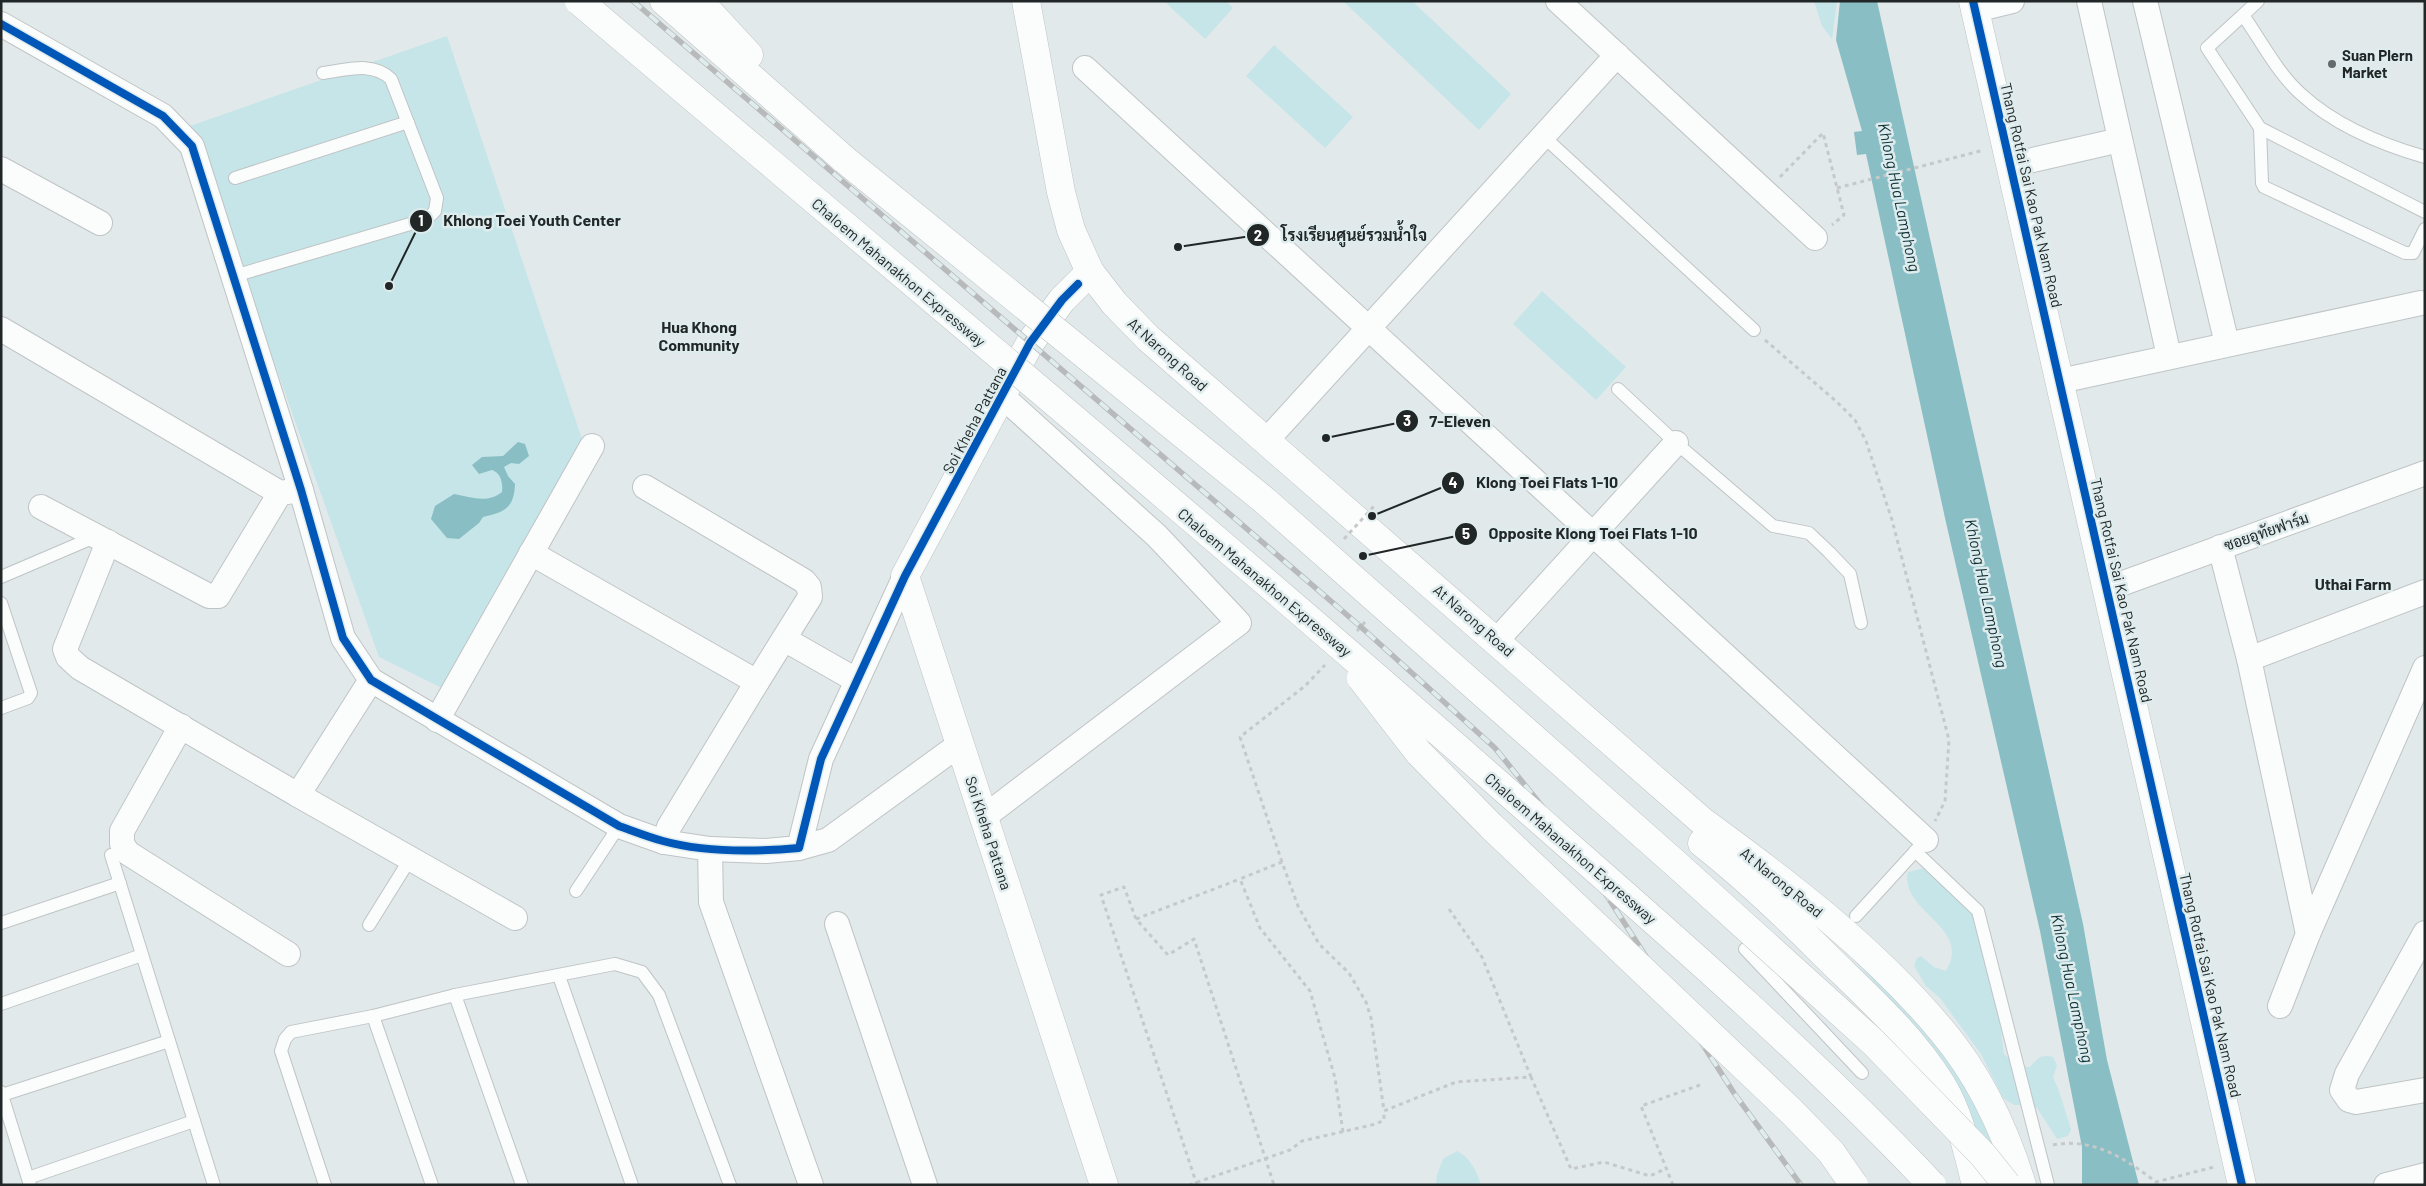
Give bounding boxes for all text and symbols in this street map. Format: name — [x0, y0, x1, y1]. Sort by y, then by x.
place label: Suan Plern Market — [2342, 46, 2413, 81]
marker: Suan Plern Market — [2326, 58, 2338, 70]
street label: Thang Rotfai Sai Kao Pak Nam Road — [1997, 81, 2067, 309]
water label: Khlong Hua Lamphong — [1875, 121, 1925, 273]
street label: Chaloem Mahanakhon Expressway — [809, 194, 990, 350]
callout: Khlong Toei Youth Center — [408, 205, 631, 236]
text: Khlong Toei Youth Center — [443, 210, 621, 229]
text: 1 — [418, 211, 424, 229]
callout: โรงเรียนศูนย์รวมน้ำใจ — [1246, 220, 1437, 251]
text: โรงเรียนศูนย์รวมน้ำใจ — [1280, 220, 1427, 248]
text: 2 — [1254, 226, 1262, 244]
street label: At Narong Road — [1124, 314, 1212, 394]
district label: Hua Khong Community — [658, 317, 740, 354]
street label: Soi Kheha Pattana — [938, 363, 1010, 477]
callout: 7-Eleven — [1395, 406, 1501, 437]
text: 3 — [1403, 411, 1411, 429]
text: 7-Eleven — [1429, 411, 1491, 430]
callout: Klong Toei Flats 1-10 — [1441, 467, 1628, 498]
text: Klong Toei Flats 1-10 — [1476, 472, 1618, 491]
text: 4 — [1448, 473, 1458, 491]
street label: Thang Rotfai Sai Kao Pak Nam Road — [2087, 476, 2157, 704]
street label: Chaloem Mahanakhon Expressway — [1175, 504, 1356, 660]
street label: ซอยอุทัยฟาร์ม — [2221, 508, 2312, 557]
water label: Khlong Hua Lamphong — [1962, 517, 2012, 669]
callout: Opposite Klong Toei Flats 1-10 — [1453, 518, 1707, 549]
text: Opposite Klong Toei Flats 1-10 — [1488, 523, 1698, 542]
text: 5 — [1462, 524, 1470, 542]
district label: Uthai Farm — [2315, 574, 2391, 593]
street label: At Narong Road — [1430, 580, 1518, 660]
street label: Chaloem Mahanakhon Expressway — [1482, 769, 1660, 927]
street label: Soi Kheha Pattana — [962, 774, 1016, 892]
street label: At Narong Road — [1737, 843, 1827, 921]
street label: Thang Rotfai Sai Kao Pak Nam Road — [2176, 871, 2246, 1099]
water label: Khlong Hua Lamphong — [2048, 912, 2098, 1064]

